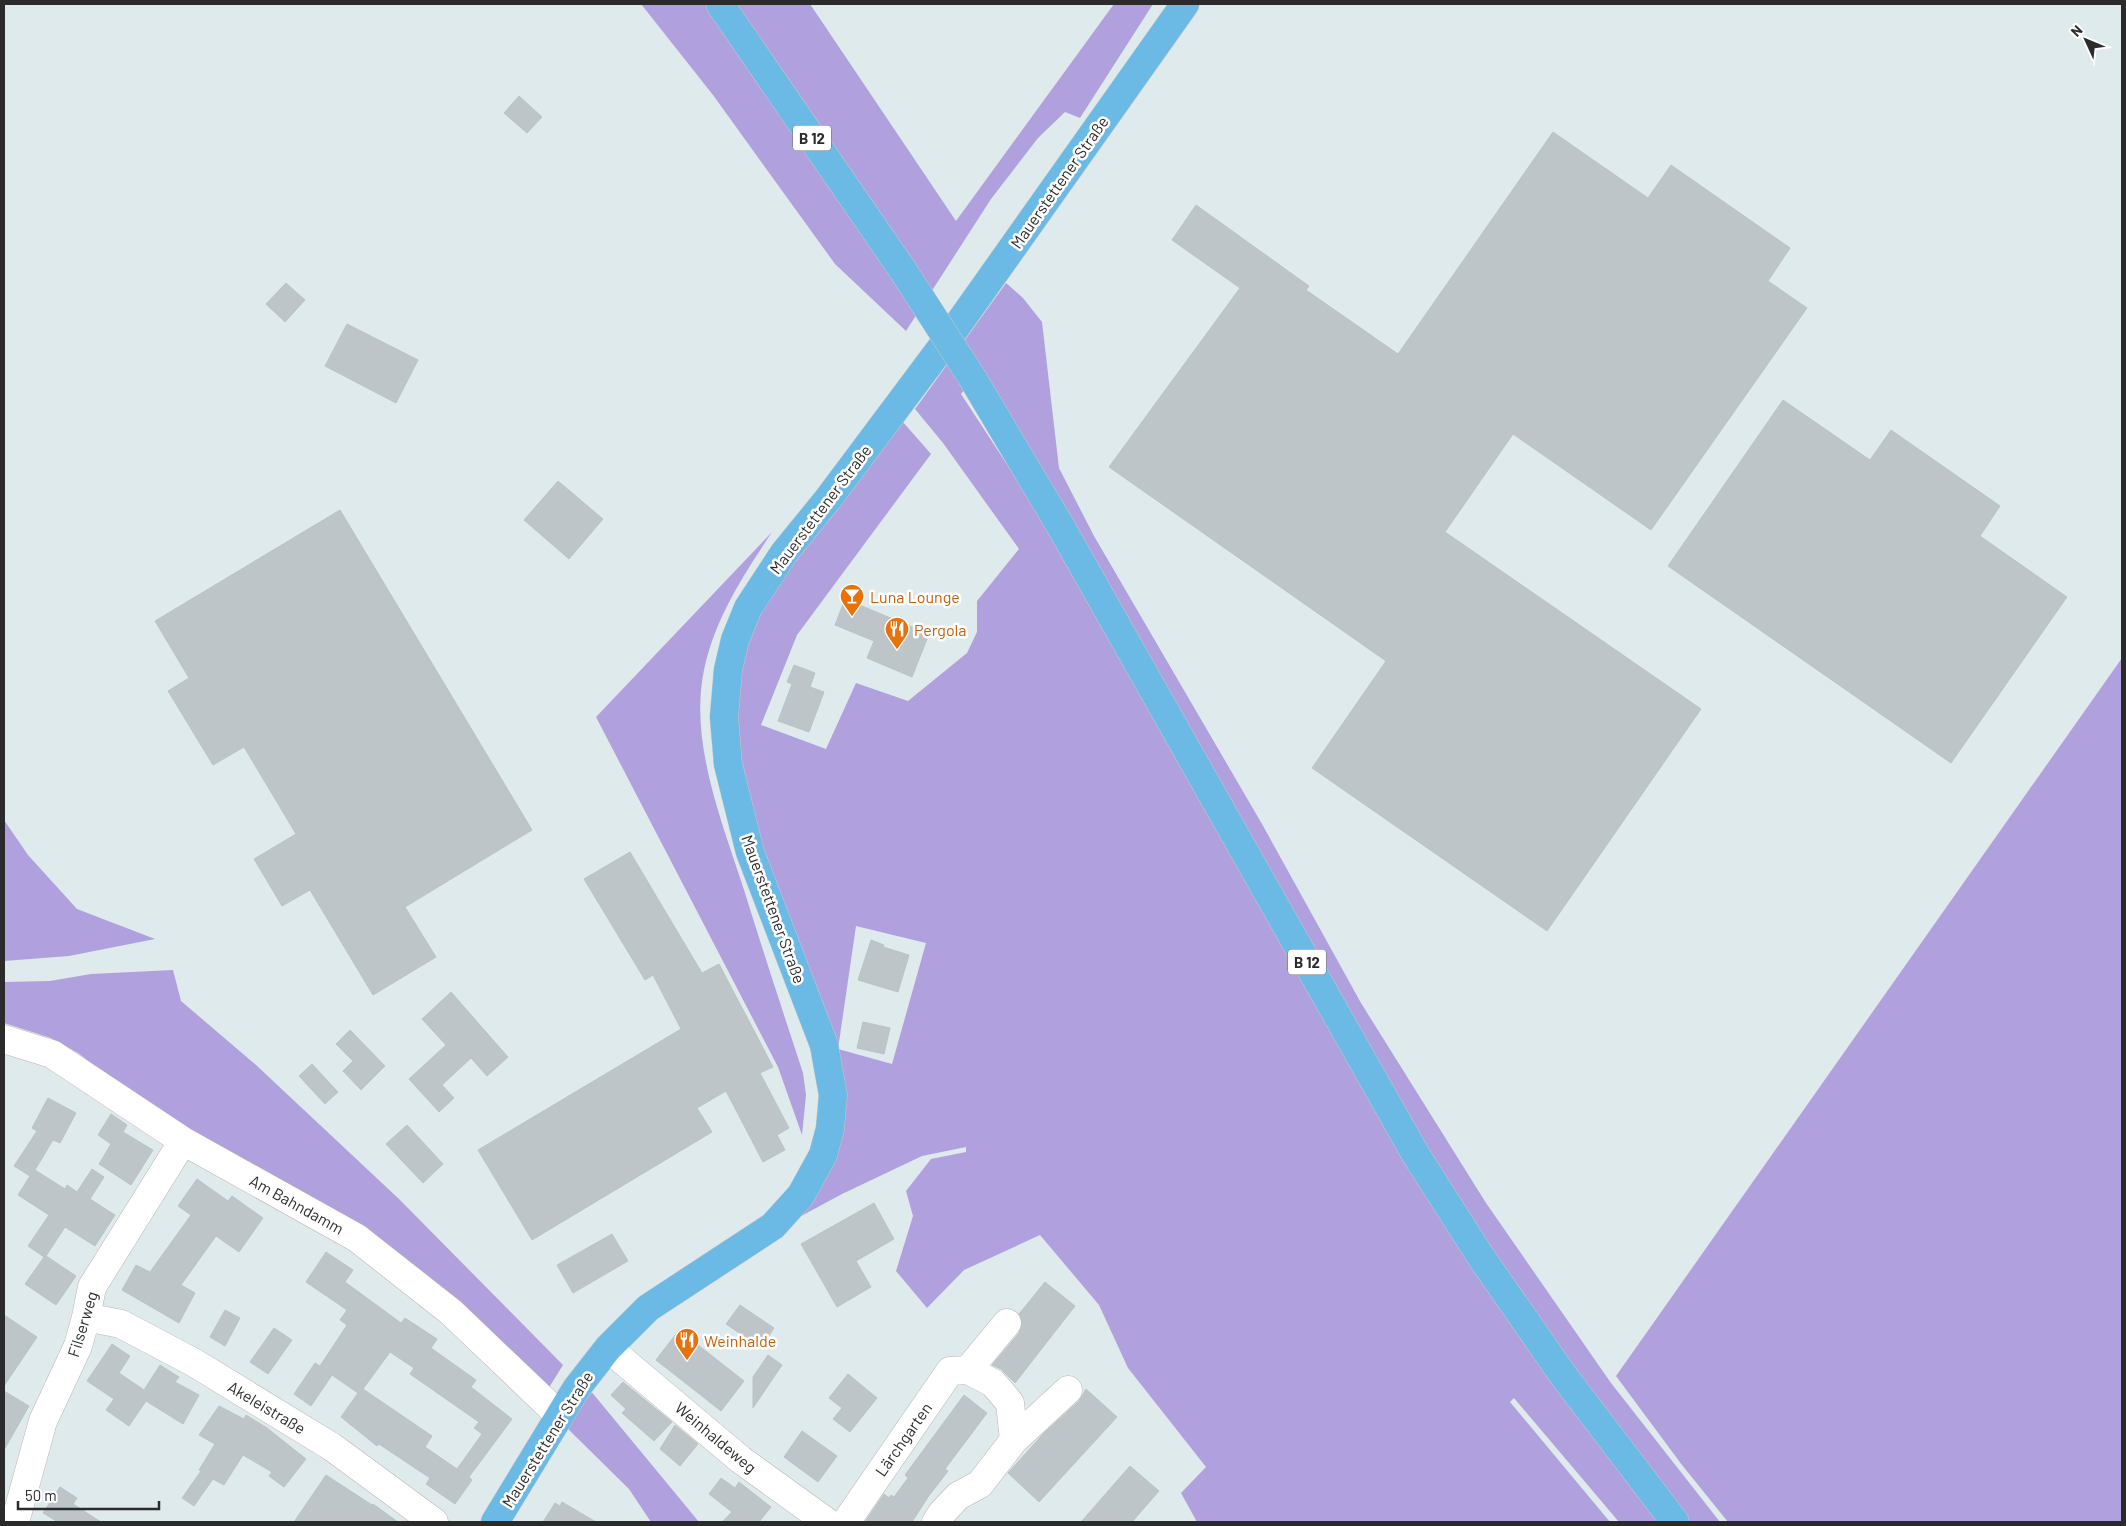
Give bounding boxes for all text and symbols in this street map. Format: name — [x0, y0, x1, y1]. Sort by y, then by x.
north arrow — [2061, 15, 2111, 65]
text: N — [2067, 21, 2086, 40]
street label: Mauerstettener Straße — [1006, 112, 1112, 252]
road number: B 12 — [793, 126, 831, 150]
street label: Mauerstettener Straße — [765, 441, 875, 577]
bar icon: Luna Lounge — [839, 583, 865, 617]
place label: Luna Lounge — [870, 587, 960, 606]
restaurant icon: Pergola — [884, 616, 910, 650]
place label: Pergola — [914, 620, 966, 639]
street label: Mauerstettener Straße — [738, 832, 810, 986]
road number: B 12 — [1288, 950, 1326, 974]
street label: Am Bahndamm — [247, 1170, 347, 1238]
street label: Filserweg — [63, 1289, 101, 1359]
restaurant icon: Weinhalde — [674, 1327, 700, 1361]
place label: Weinhalde — [704, 1331, 776, 1350]
street label: Mauerstettener Straße — [497, 1367, 597, 1511]
street label: Akeleistraße — [225, 1376, 309, 1438]
street label: Weinhaldeweg — [671, 1397, 761, 1477]
street label: Lärchgarten — [871, 1399, 935, 1479]
scale bar — [18, 1478, 159, 1510]
text: 50 m — [25, 1486, 57, 1504]

